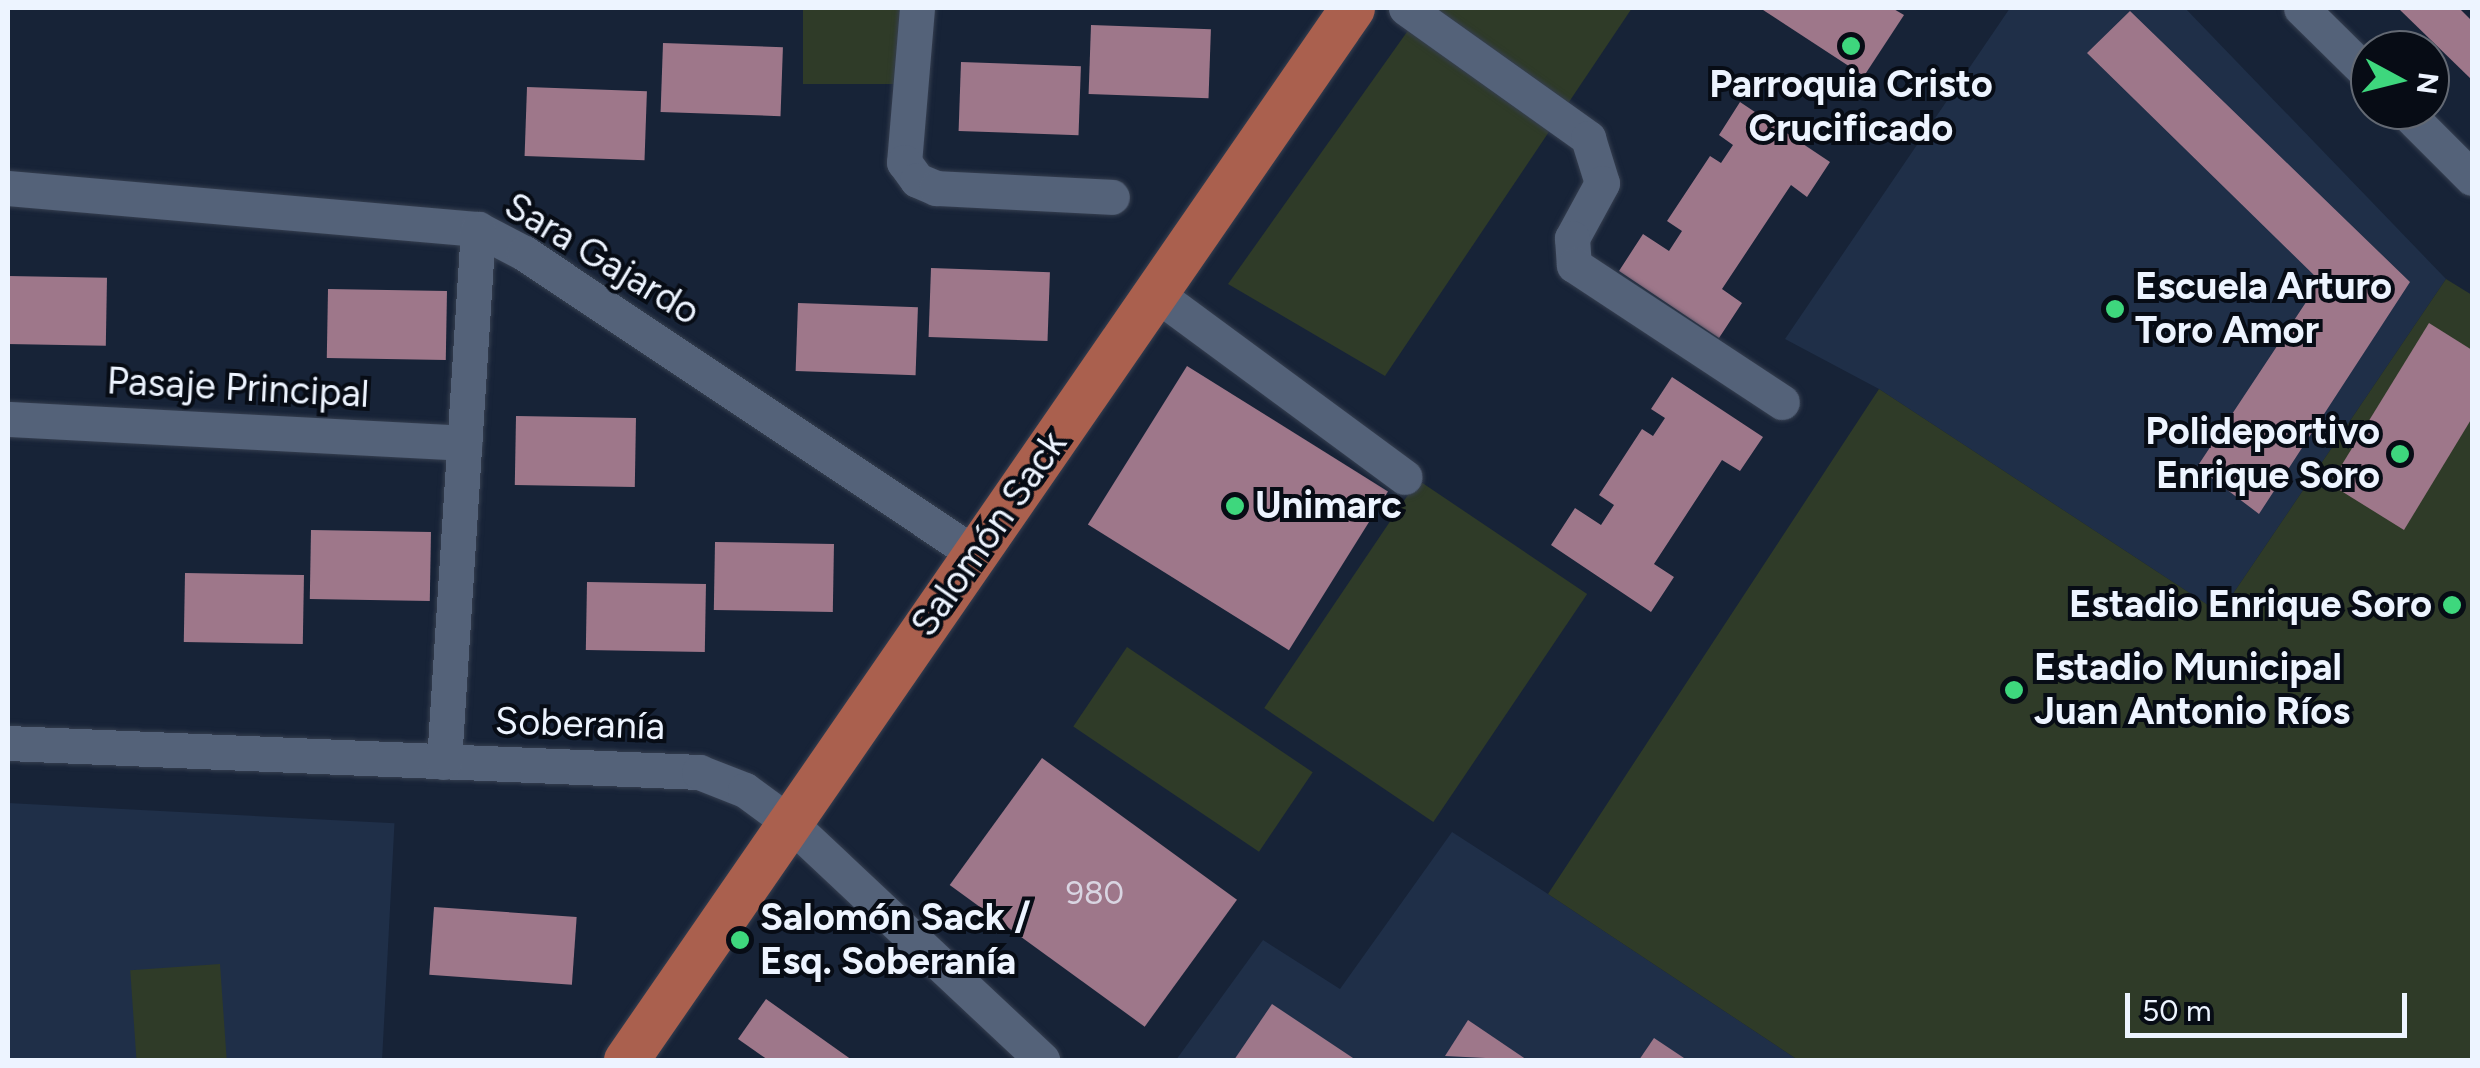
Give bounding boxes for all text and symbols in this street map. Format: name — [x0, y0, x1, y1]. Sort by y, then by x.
north arrow — [2350, 30, 2450, 130]
marker: Parroquia Cristo Crucificado — [1840, 35, 1862, 57]
place label: Parroquia Cristo Crucificado — [1709, 62, 1993, 152]
text: N — [2410, 71, 2446, 96]
street label: Sara Gajardo — [496, 183, 708, 335]
place label: Escuela Arturo Toro Amor — [2135, 264, 2392, 353]
marker: Escuela Arturo Toro Amor — [2104, 298, 2126, 320]
street label: Pasaje Principal — [106, 358, 370, 418]
place label: Polideportivo Enrique Soro — [2145, 409, 2380, 498]
street label: Salomón Sack — [902, 423, 1076, 645]
marker: Polideportivo Enrique Soro — [2389, 443, 2411, 465]
place label: Unimarc — [1255, 483, 1402, 529]
marker: Unimarc — [1224, 495, 1246, 517]
place label: Estadio Enrique Soro — [2069, 582, 2432, 628]
marker: Estadio Enrique Soro — [2441, 594, 2463, 616]
place label: Estadio Municipal Juan Antonio Ríos — [2034, 645, 2350, 734]
marker: Estadio Municipal Juan Antonio Ríos — [2003, 679, 2025, 701]
street label: Soberanía — [494, 698, 666, 750]
house number: 980 — [1066, 874, 1124, 912]
place label: Salomón Sack / Esq. Soberanía — [760, 895, 1031, 984]
marker: Salomón Sack / Esq. Soberanía — [729, 929, 751, 951]
scale bar — [2130, 973, 2412, 1035]
text: 50 m — [2142, 992, 2211, 1029]

